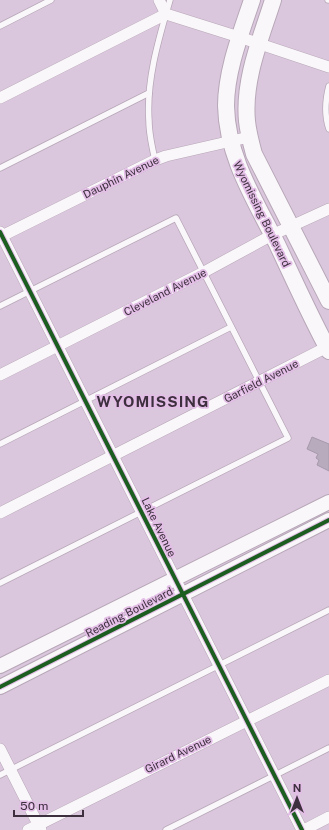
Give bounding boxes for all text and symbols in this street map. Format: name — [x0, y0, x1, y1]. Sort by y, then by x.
street label: Dauphin Avenue — [81, 153, 161, 201]
street label: Wyomissing Boulevard — [231, 159, 293, 269]
street label: Cleveland Avenue — [122, 266, 208, 318]
street label: Garfield Avenue — [222, 357, 300, 405]
district label: WYOMISSING — [97, 393, 209, 410]
street label: Lake Avenue — [139, 495, 179, 559]
street label: Reading Boulevard — [83, 585, 175, 639]
street label: Girard Avenue — [143, 733, 213, 775]
north arrow — [277, 778, 317, 818]
text: N — [293, 782, 301, 794]
scale bar — [14, 792, 83, 818]
text: 50 m — [20, 799, 48, 813]

